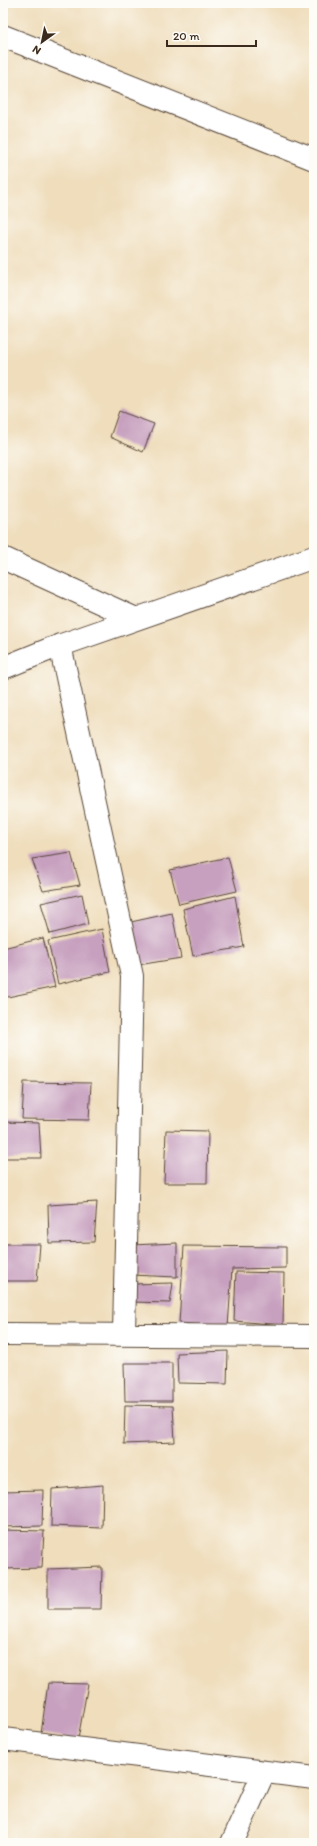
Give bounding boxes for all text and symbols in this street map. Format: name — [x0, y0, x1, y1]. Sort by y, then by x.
north arrow — [22, 22, 62, 62]
scale bar — [167, 22, 256, 48]
text: 20 m — [173, 29, 200, 43]
text: N — [30, 42, 43, 57]

